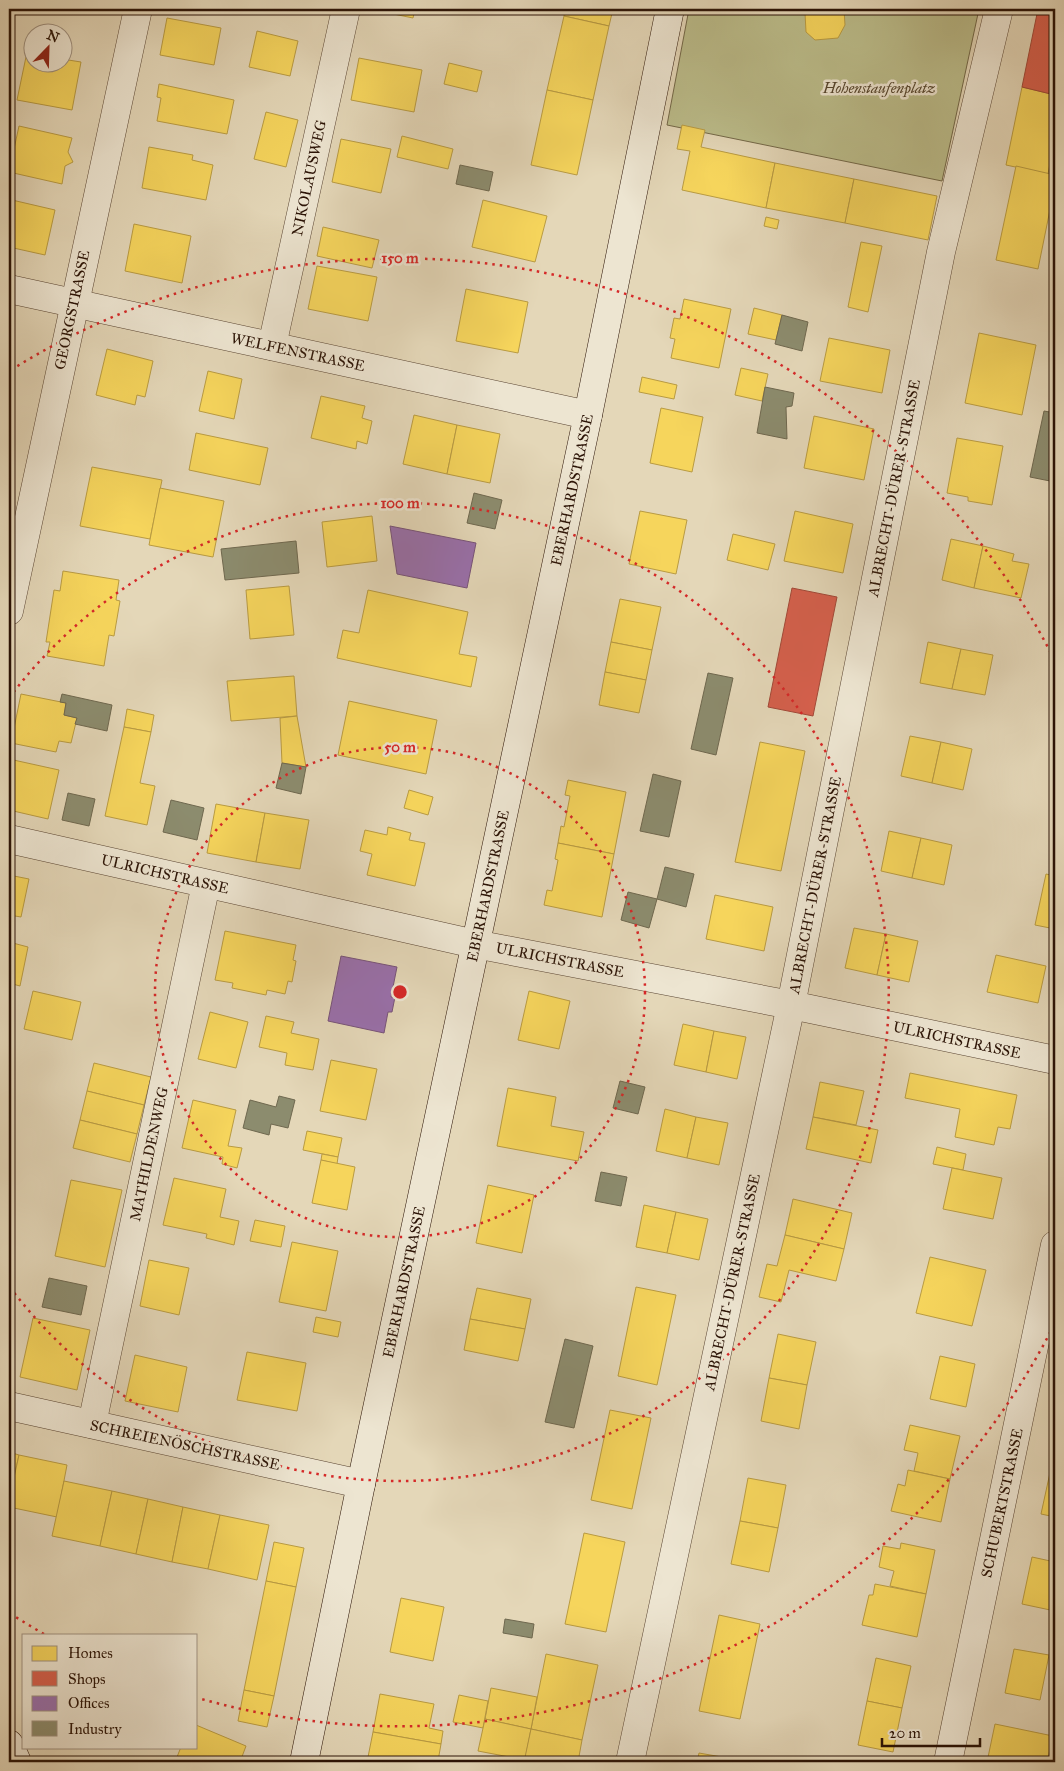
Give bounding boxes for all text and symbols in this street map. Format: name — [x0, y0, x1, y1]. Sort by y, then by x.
north arrow — [22, 22, 72, 72]
text: N — [44, 26, 62, 47]
park label: Hohenstaufenplatz — [822, 79, 936, 98]
street label: NIKOLAUSWEG — [288, 118, 330, 238]
street label: GEORGSTRASSE — [51, 248, 94, 371]
text: 150 m — [381, 249, 419, 267]
street label: WELFENSTRASSE — [229, 329, 367, 375]
street label: ALBRECHT-DÜRER-STRASSE — [863, 377, 924, 599]
street label: EBERHARDSTRASSE — [547, 412, 597, 568]
text: 100 m — [380, 494, 420, 512]
text: 50 m — [384, 738, 416, 756]
street label: ALBRECHT-DÜRER-STRASSE — [784, 774, 845, 996]
street label: EBERHARDSTRASSE — [463, 808, 513, 964]
street label: ULRICHSTRASSE — [99, 851, 231, 898]
street label: ULRICHSTRASSE — [494, 939, 626, 981]
centre of rings — [391, 983, 409, 1001]
street label: ULRICHSTRASSE — [891, 1018, 1023, 1062]
street label: MATHILDENWEG — [126, 1085, 172, 1223]
street label: ALBRECHT-DÜRER-STRASSE — [699, 1172, 764, 1393]
street label: EBERHARDSTRASSE — [379, 1204, 429, 1360]
street label: SCHREIENÖSCHSTRASSE — [88, 1415, 282, 1474]
street label: SCHUBERTSTRASSE — [977, 1426, 1027, 1579]
legend — [22, 1634, 198, 1748]
text: Homes — [68, 1644, 113, 1662]
text: Shops — [68, 1670, 106, 1688]
text: Offices — [68, 1694, 109, 1712]
scale bar — [882, 1716, 979, 1748]
text: Industry — [68, 1720, 122, 1738]
text: 20 m — [889, 1724, 921, 1742]

